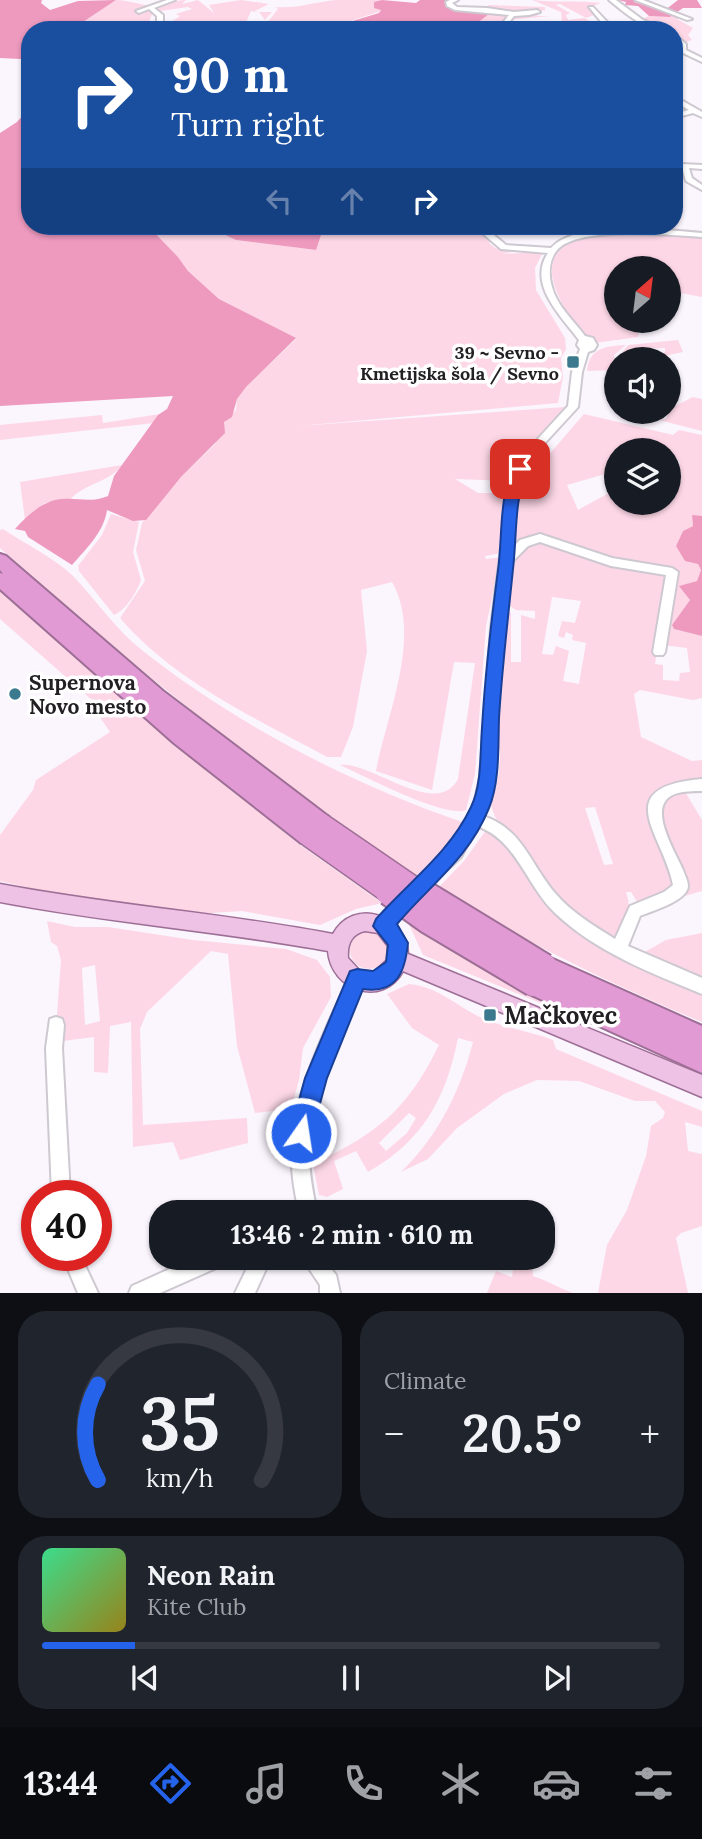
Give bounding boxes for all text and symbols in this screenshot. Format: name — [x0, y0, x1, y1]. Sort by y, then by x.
text: 90 m — [171, 43, 288, 105]
icon: right — [56, 49, 147, 140]
text: Turn right — [171, 104, 324, 145]
icon: left — [260, 182, 298, 220]
icon: ahead — [333, 182, 371, 220]
icon: right — [406, 182, 444, 220]
north arrow — [604, 256, 681, 332]
map controls — [604, 256, 681, 515]
place label: 39 ~ Sevno - Kmetijska šola / Sevno — [360, 341, 559, 385]
button: sound — [604, 347, 681, 424]
marker: 39 ~ Sevno - Kmetijska šola / Sevno — [565, 354, 581, 370]
button: layers — [604, 438, 681, 515]
pin — [490, 439, 550, 499]
icon: arrive — [501, 450, 539, 488]
place label: Supernova Novo mesto — [29, 669, 146, 720]
marker: Supernova Novo mesto — [7, 686, 23, 702]
place label: Mačkovec — [504, 1000, 618, 1031]
marker: Mačkovec — [482, 1007, 498, 1023]
position arrow — [264, 1096, 338, 1170]
speed limit sign: 40 — [21, 1180, 112, 1271]
text: 13:46 · 2 min · 610 m — [231, 1218, 473, 1251]
text: Climate — [384, 1366, 466, 1395]
text: 35 — [140, 1378, 220, 1471]
text: 20.5° — [462, 1400, 582, 1466]
text: − — [384, 1410, 404, 1458]
text: + — [640, 1410, 660, 1458]
text: km/h — [146, 1462, 214, 1494]
text: Neon Rain — [147, 1559, 275, 1592]
text: Kite Club — [147, 1592, 246, 1621]
icon: previous — [126, 1659, 164, 1697]
icon: pause — [332, 1659, 370, 1697]
icon: next — [538, 1659, 576, 1697]
icon: directions — [146, 1759, 195, 1808]
icon: music — [242, 1759, 291, 1808]
icon: phone — [339, 1759, 388, 1808]
icon: climate — [436, 1759, 485, 1808]
icon: car — [532, 1759, 581, 1808]
icon: filters — [629, 1759, 678, 1808]
text: 13:44 — [24, 1763, 98, 1804]

